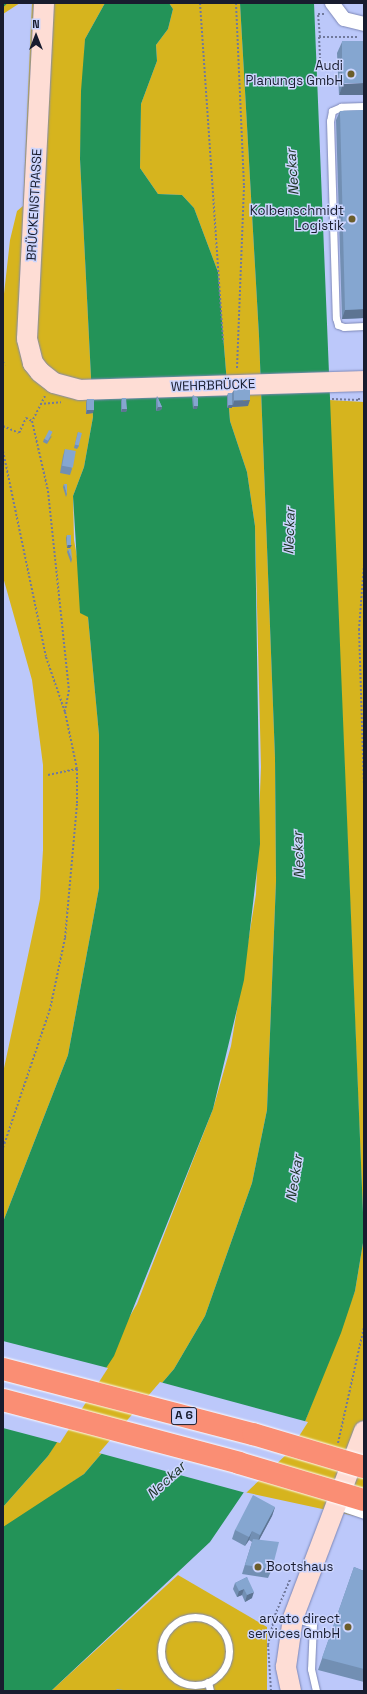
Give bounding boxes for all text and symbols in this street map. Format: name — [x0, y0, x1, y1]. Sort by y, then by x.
north arrow — [16, 16, 56, 56]
text: N — [32, 17, 40, 31]
place label: Audi Planungs GmbH — [246, 59, 343, 90]
marker: Audi Planungs GmbH — [346, 69, 356, 79]
street label: BRÜCKENSTRASSE — [24, 148, 46, 262]
water label: Neckar — [282, 148, 302, 196]
place label: Kolbenschmidt Logistik — [250, 204, 344, 235]
marker: Kolbenschmidt Logistik — [347, 214, 357, 224]
street label: WEHRBRÜCKE — [171, 377, 255, 395]
water label: Neckar — [280, 507, 298, 555]
water label: Neckar — [289, 831, 307, 879]
water label: Neckar — [282, 1154, 306, 1202]
road number: A 6 — [170, 1406, 198, 1426]
water label: Neckar — [143, 1458, 189, 1502]
place label: Bootshaus — [266, 1559, 333, 1575]
marker: Bootshaus — [253, 1562, 263, 1572]
place label: arvato direct services GmbH — [248, 1612, 340, 1643]
marker: arvato direct services GmbH — [343, 1622, 353, 1632]

